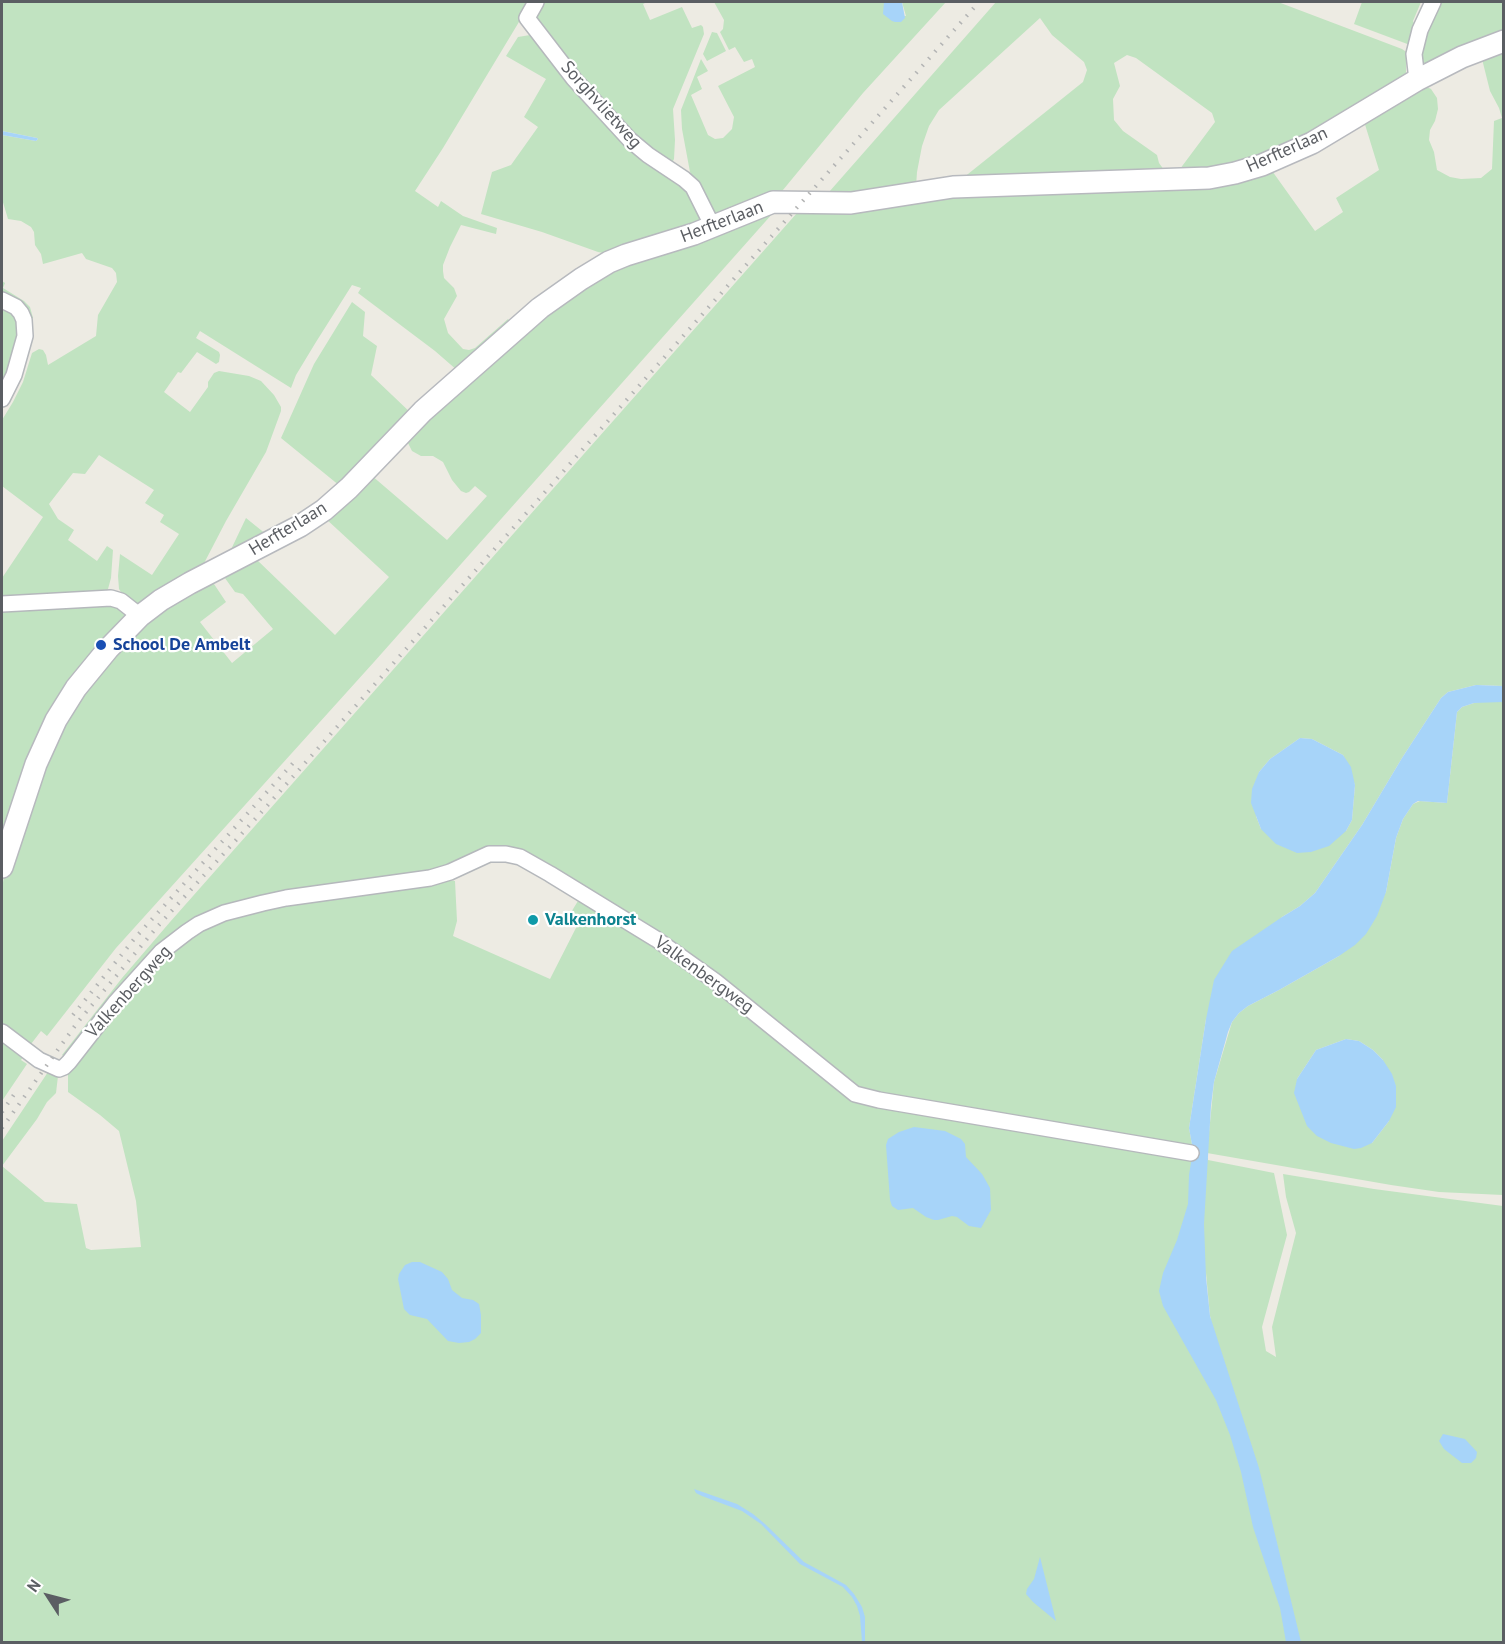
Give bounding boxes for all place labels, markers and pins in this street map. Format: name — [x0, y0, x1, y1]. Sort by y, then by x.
place label: School De Ambelt — [113, 634, 250, 656]
marker: School De Ambelt — [94, 638, 108, 652]
place label: Valkenhorst — [545, 909, 636, 931]
marker: Valkenhorst — [526, 913, 540, 927]

